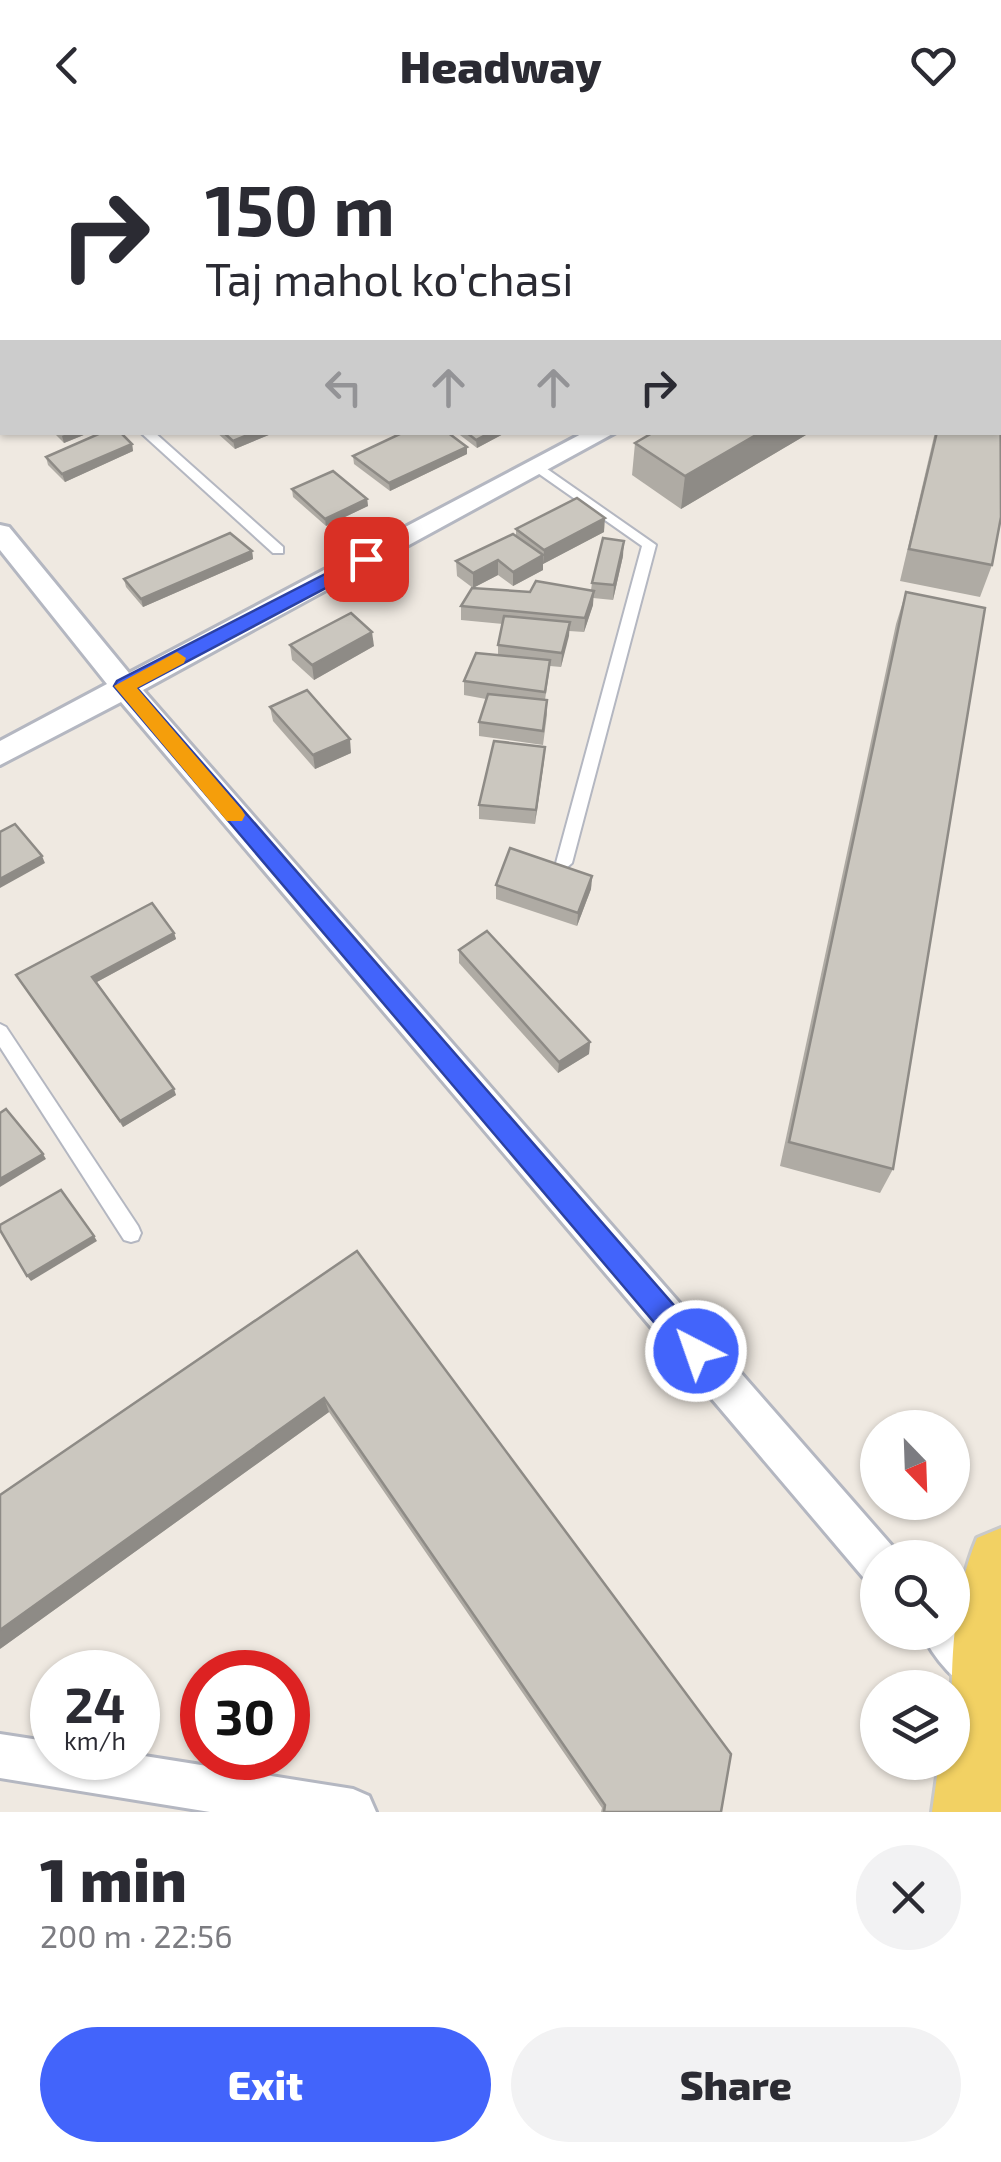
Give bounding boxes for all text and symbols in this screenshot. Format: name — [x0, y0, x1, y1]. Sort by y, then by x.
icon: back — [40, 38, 95, 93]
text: Headway — [399, 38, 602, 92]
icon: heart — [906, 38, 961, 93]
text: 150 m — [205, 166, 395, 250]
icon: right — [40, 170, 170, 300]
text: Taj mahol ko'chasi — [205, 251, 573, 305]
icon: left — [316, 360, 371, 415]
icon: ahead — [421, 360, 476, 415]
icon: ahead — [526, 360, 581, 415]
icon: right — [631, 360, 686, 415]
pin — [324, 517, 409, 602]
icon: arrive — [339, 532, 394, 587]
position arrow — [644, 1299, 748, 1403]
north arrow — [860, 1410, 970, 1520]
map controls — [860, 1410, 970, 1780]
button: search — [860, 1540, 970, 1650]
speed limit sign: 30 — [180, 1650, 310, 1780]
button: layers — [860, 1670, 970, 1780]
text: 24 — [65, 1673, 125, 1733]
text: km/h — [64, 1725, 126, 1755]
text: 1 min — [40, 1842, 187, 1914]
button: close — [856, 1845, 961, 1950]
text: 200 m · 22:56 — [40, 1916, 233, 1954]
button: Exit — [40, 2027, 491, 2142]
button: Share — [511, 2027, 961, 2142]

